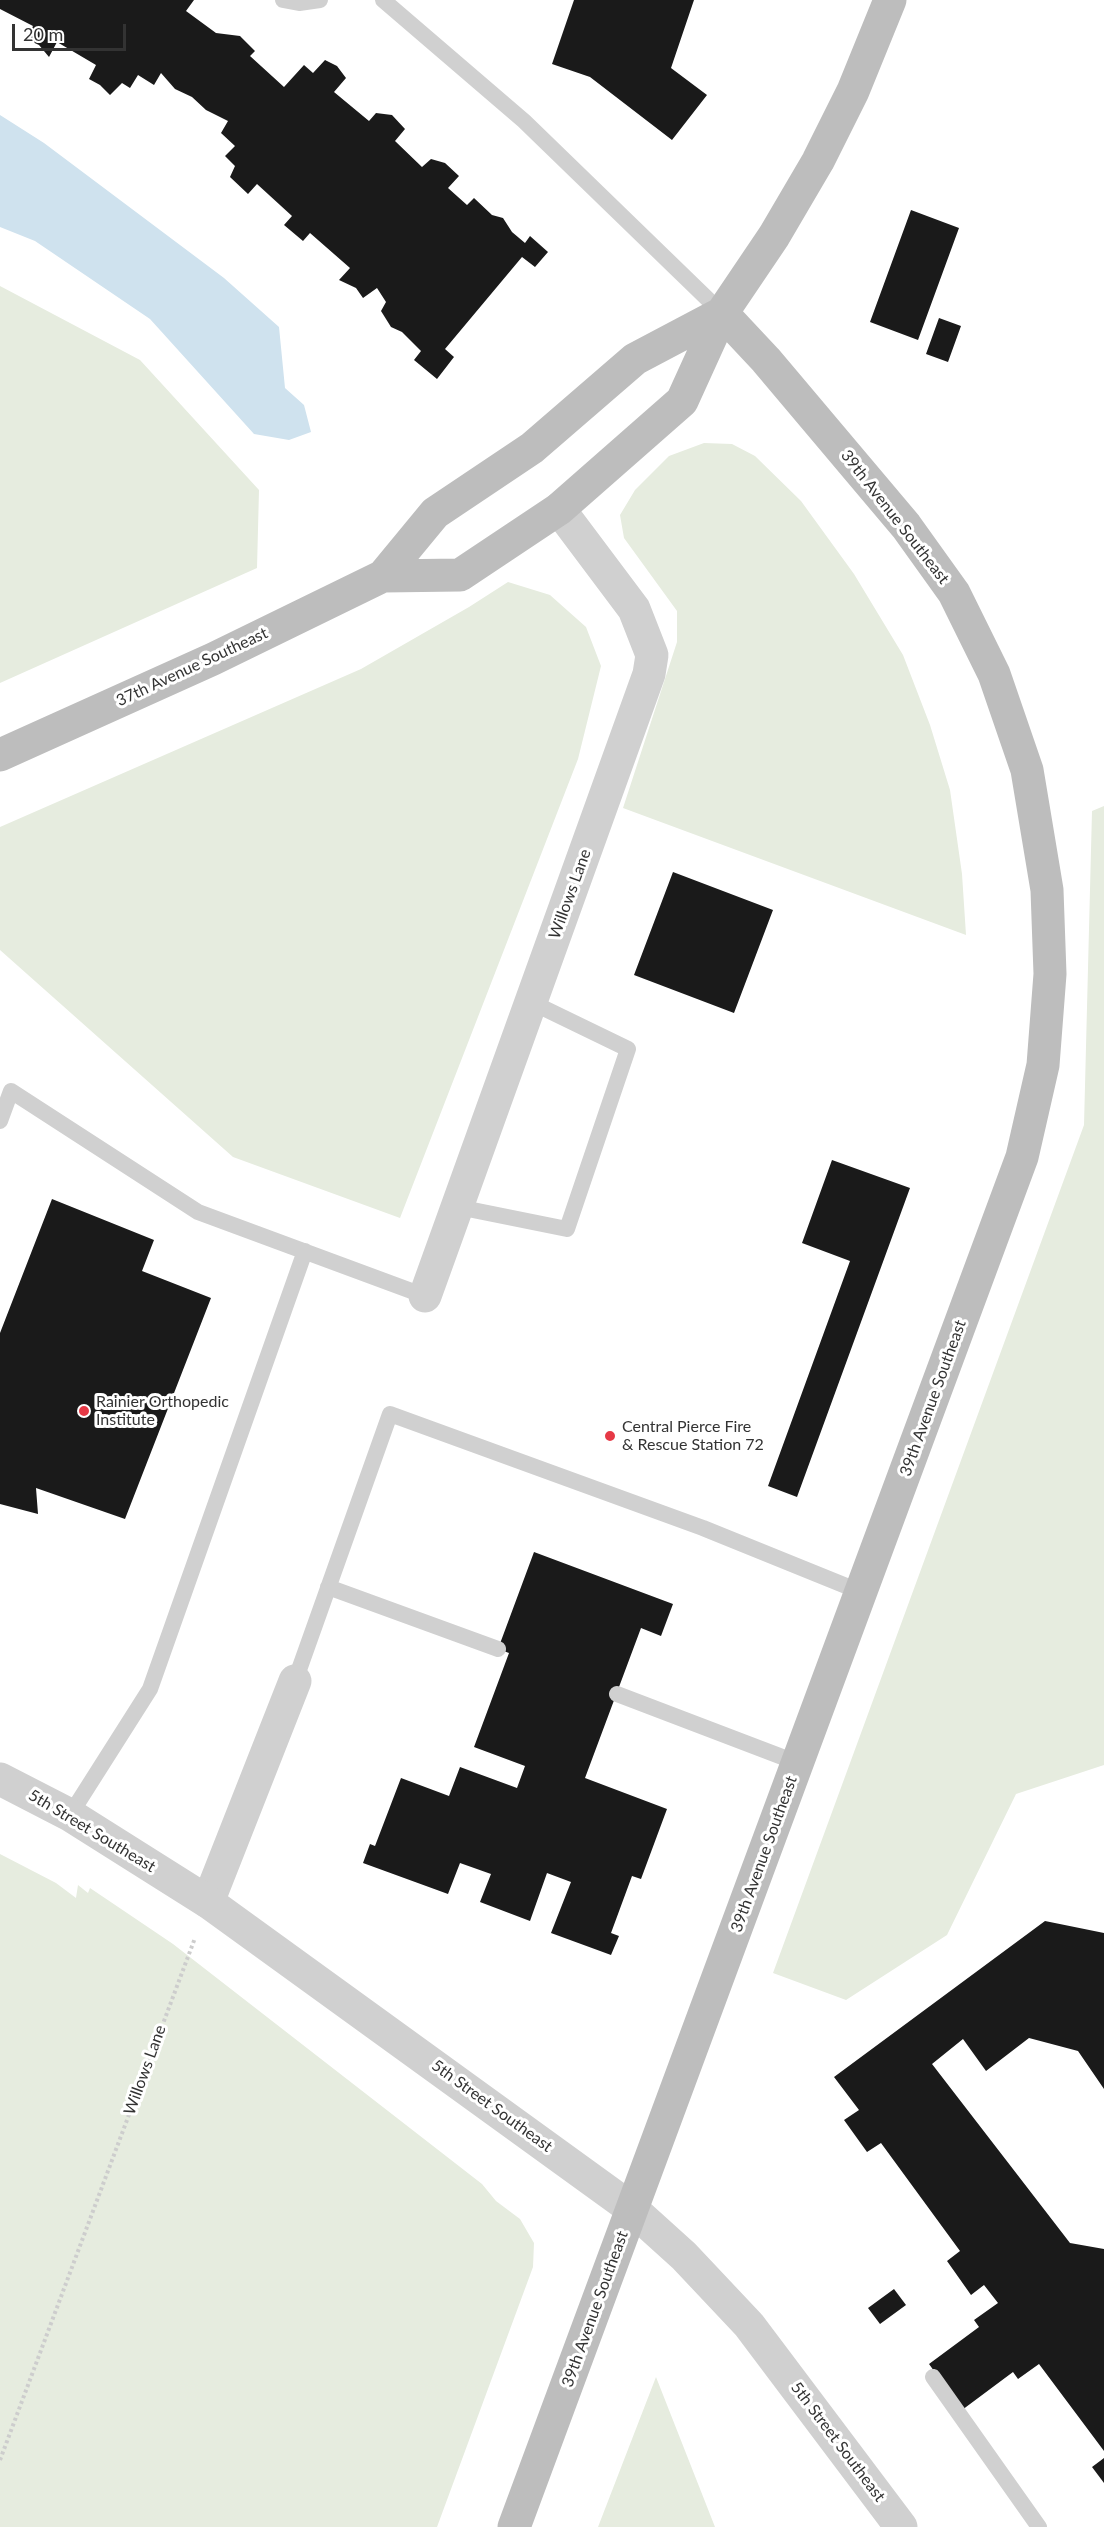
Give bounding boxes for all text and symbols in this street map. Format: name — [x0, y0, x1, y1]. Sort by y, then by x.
scale bar — [15, 12, 129, 50]
text: 20 m — [23, 23, 63, 45]
street label: 39th Avenue Southeast — [837, 446, 953, 588]
street label: 37th Avenue Southeast — [113, 623, 271, 711]
street label: Willows Lane — [545, 847, 595, 941]
street label: 39th Avenue Southeast — [896, 1317, 970, 1479]
place label: Rainier Orthopedic Institute — [96, 1392, 229, 1430]
marker: Rainier Orthopedic Institute — [77, 1404, 91, 1418]
place label: Central Pierce Fire & Rescue Station 72 — [622, 1417, 764, 1455]
marker: Central Pierce Fire & Rescue Station 72 — [603, 1429, 617, 1443]
street label: 39th Avenue Southeast — [727, 1773, 801, 1935]
street label: 5th Street Southeast — [25, 1786, 159, 1876]
street label: Willows Lane — [120, 2023, 170, 2117]
street label: 5th Street Southeast — [428, 2056, 556, 2156]
street label: 39th Avenue Southeast — [558, 2228, 632, 2390]
street label: 5th Street Southeast — [787, 2378, 889, 2506]

